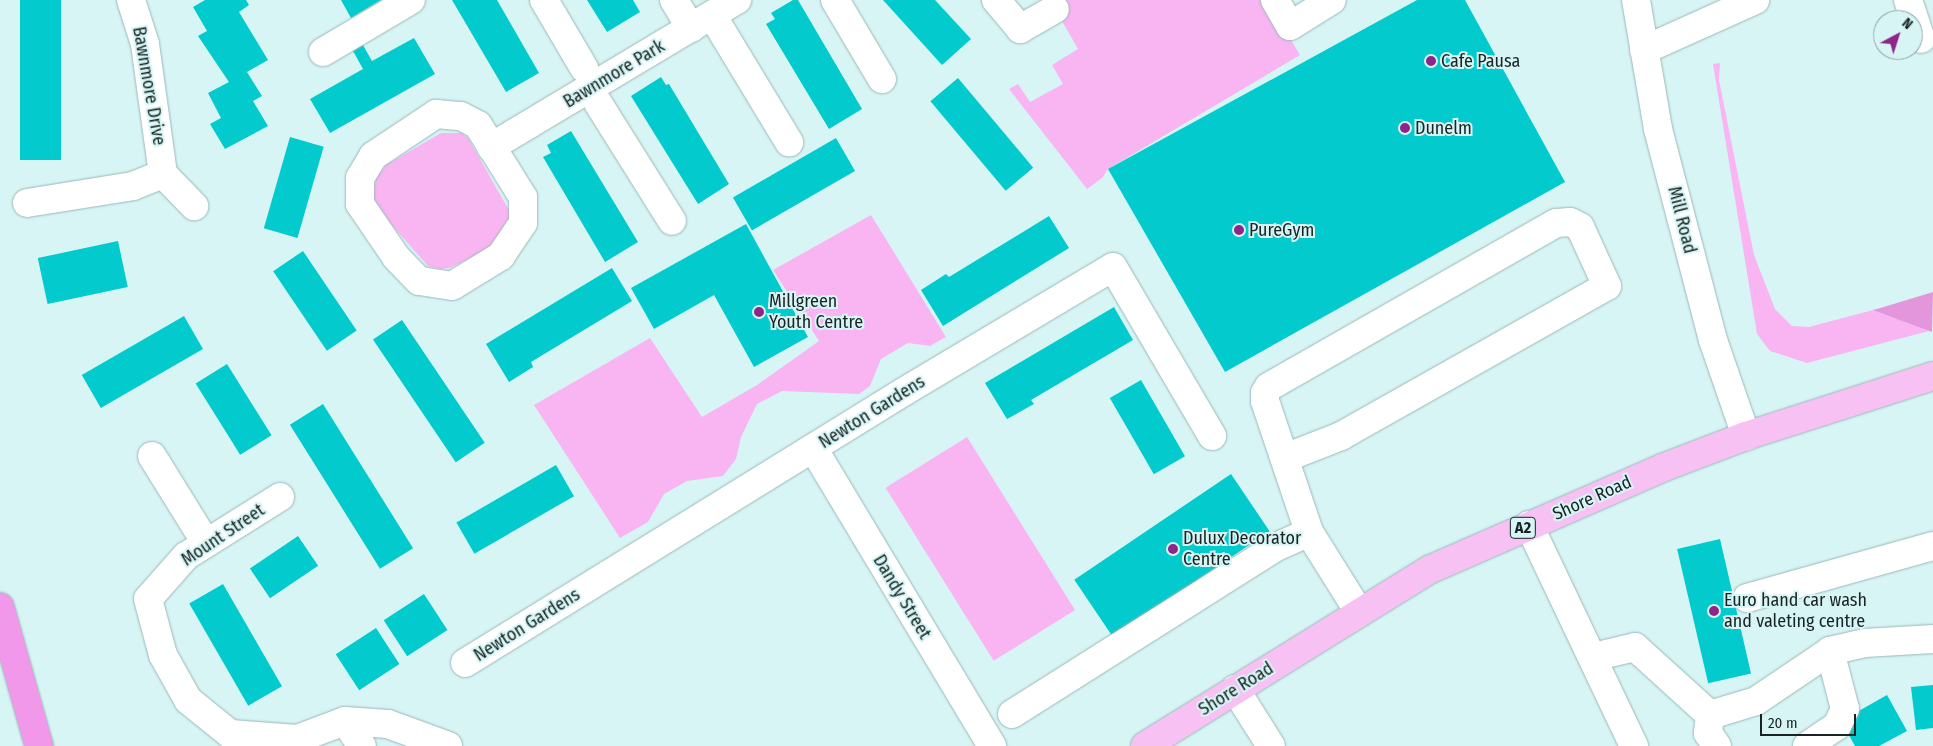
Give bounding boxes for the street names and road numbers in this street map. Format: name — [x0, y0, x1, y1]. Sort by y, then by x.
street label: Bawnmore Drive — [128, 25, 170, 147]
street label: Bawnmore Park — [560, 35, 668, 113]
street label: Mill Road — [1663, 184, 1701, 256]
street label: Newton Gardens — [815, 371, 929, 453]
street label: Shore Road — [1549, 471, 1635, 525]
street label: Mount Street — [177, 499, 269, 571]
road number: A2 — [1509, 514, 1537, 542]
street label: Dandy Street — [868, 551, 936, 643]
street label: Newton Gardens — [470, 584, 584, 666]
street label: Shore Road — [1195, 658, 1277, 720]

